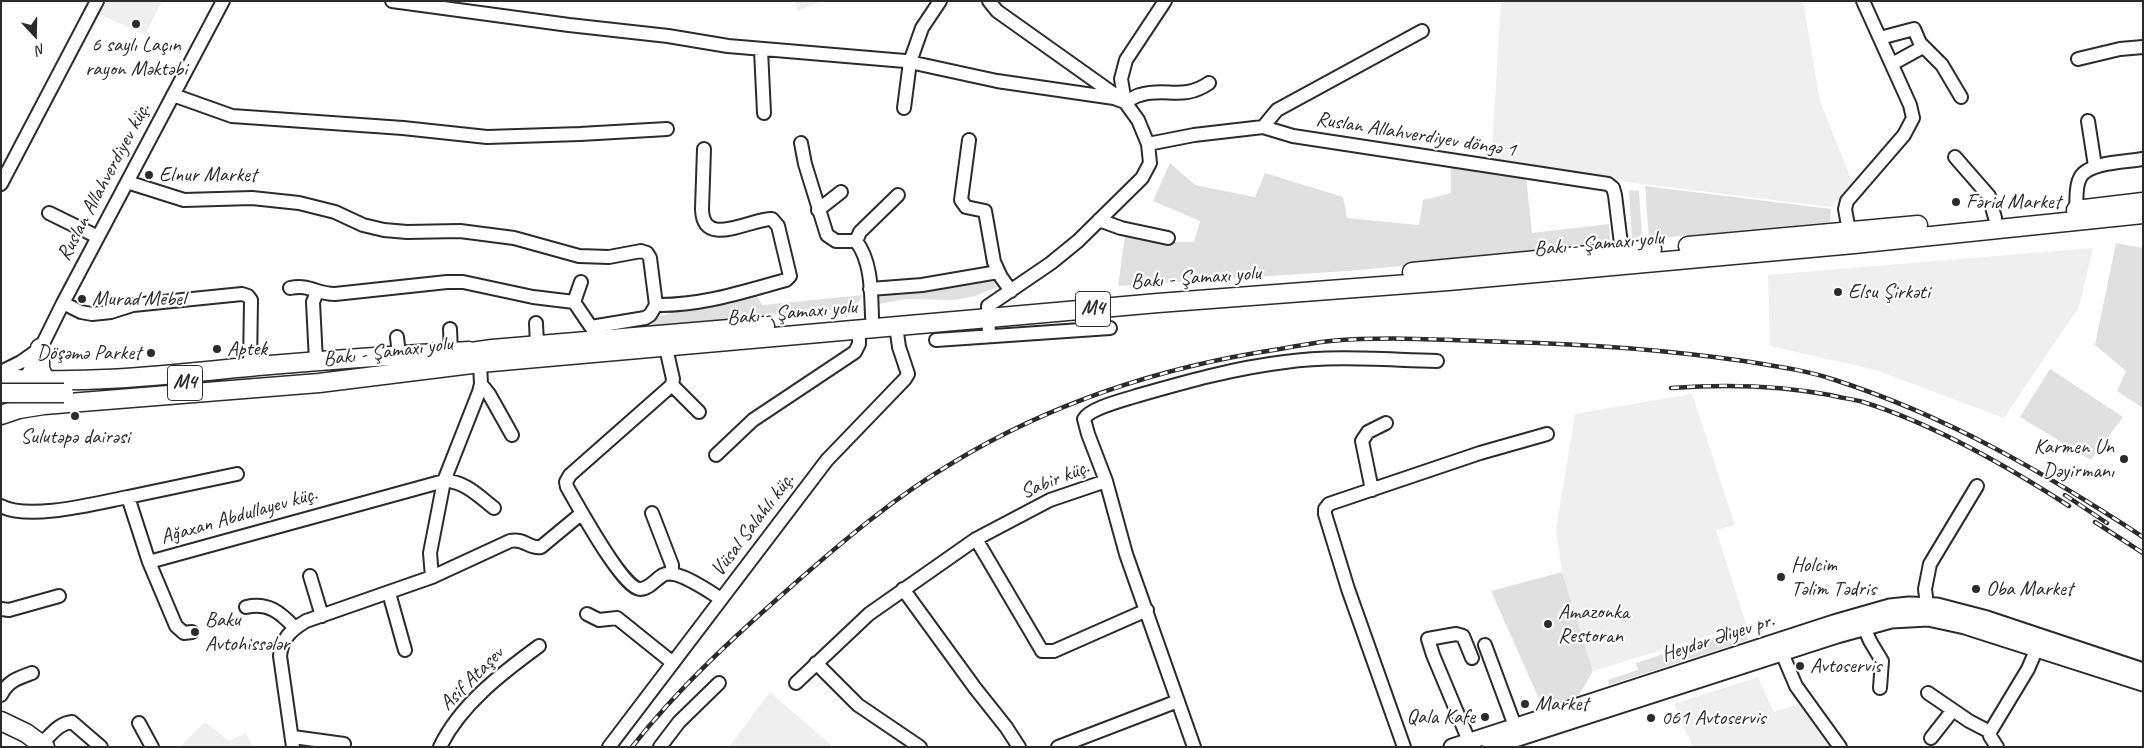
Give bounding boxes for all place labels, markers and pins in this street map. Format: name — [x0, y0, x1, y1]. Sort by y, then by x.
marker: 6 saylı Laçın rayon Məktəbi — [130, 18, 142, 30]
place label: 6 saylı Laçın rayon Məktəbi — [85, 32, 187, 82]
place label: Elnur Market — [159, 162, 257, 188]
marker: Elnur Market — [143, 169, 155, 181]
place label: Fərid Market — [1966, 189, 2061, 215]
marker: Fərid Market — [1950, 196, 1962, 208]
place label: Elsu Şirkəti — [1848, 279, 1930, 305]
place label: Murad Mebel — [92, 286, 185, 312]
marker: Elsu Şirkəti — [1832, 286, 1844, 298]
marker: Murad Mebel — [76, 293, 88, 305]
place label: Aptek — [227, 336, 267, 362]
place label: Döşəmə Parket — [37, 340, 141, 366]
marker: Aptek — [211, 343, 223, 355]
marker: Döşəmə Parket — [145, 347, 157, 359]
marker: Sulutəpə dairəsi — [69, 410, 81, 422]
place label: Sulutəpə dairəsi — [20, 424, 130, 450]
place label: Karmen Un Dəyirmanı — [2034, 434, 2114, 484]
marker: Karmen Un Dəyirmanı — [2118, 453, 2130, 465]
place label: Holcim Təlim Tədris — [1791, 552, 1876, 602]
marker: Holcim Təlim Tədris — [1775, 571, 1787, 583]
place label: Oba Market — [1986, 576, 2073, 602]
marker: Oba Market — [1970, 583, 1982, 595]
place label: Amazonka Restoran — [1558, 599, 1629, 649]
place label: Baku Avtohissələr — [205, 607, 289, 657]
marker: Amazonka Restoran — [1542, 618, 1554, 630]
marker: Baku Avtohissələr — [189, 626, 201, 638]
place label: Avtoservis — [1810, 653, 1881, 679]
marker: Avtoservis — [1794, 660, 1806, 672]
place label: Market — [1535, 691, 1588, 717]
marker: Market — [1519, 698, 1531, 710]
place label: Qala Kafe — [1406, 704, 1475, 730]
place label: 061 Avtoservis — [1661, 705, 1766, 731]
marker: Qala Kafe — [1479, 711, 1491, 723]
marker: 061 Avtoservis — [1645, 712, 1657, 724]

